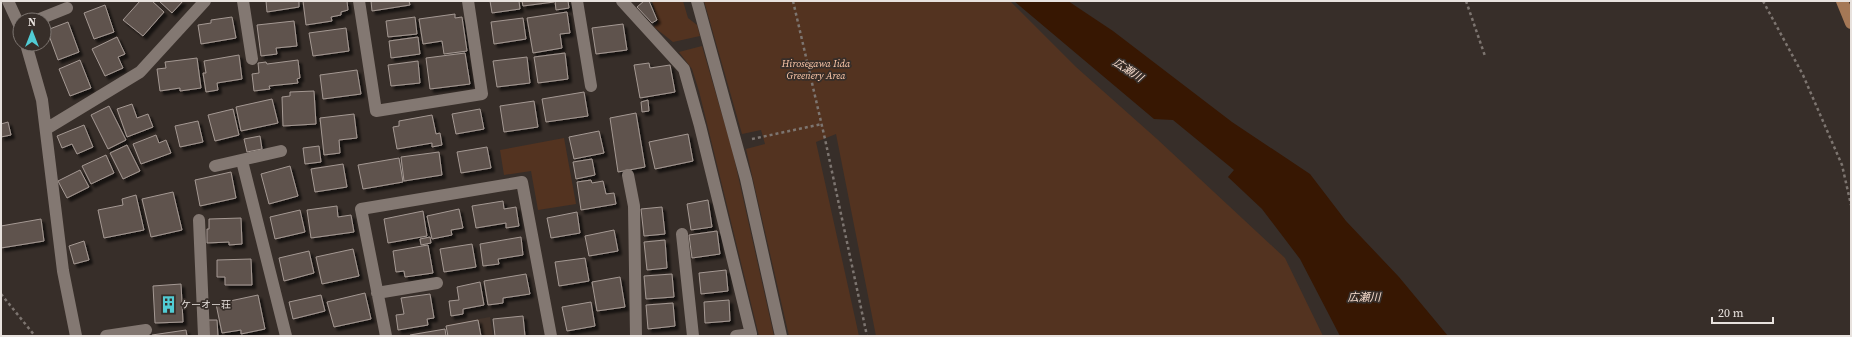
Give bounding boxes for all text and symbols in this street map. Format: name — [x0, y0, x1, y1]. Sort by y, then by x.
north arrow — [12, 12, 52, 52]
text: N — [28, 15, 36, 30]
water label: 広瀬川 — [1110, 55, 1147, 86]
park label: Hirosegawa Iida Greenery Area — [781, 57, 851, 82]
water label: 広瀬川 — [1348, 290, 1381, 305]
building icon: ケーオー荘 — [158, 294, 178, 314]
place label: ケーオー荘 — [181, 298, 231, 311]
scale bar — [1712, 299, 1773, 325]
text: 20 m — [1718, 305, 1744, 321]

